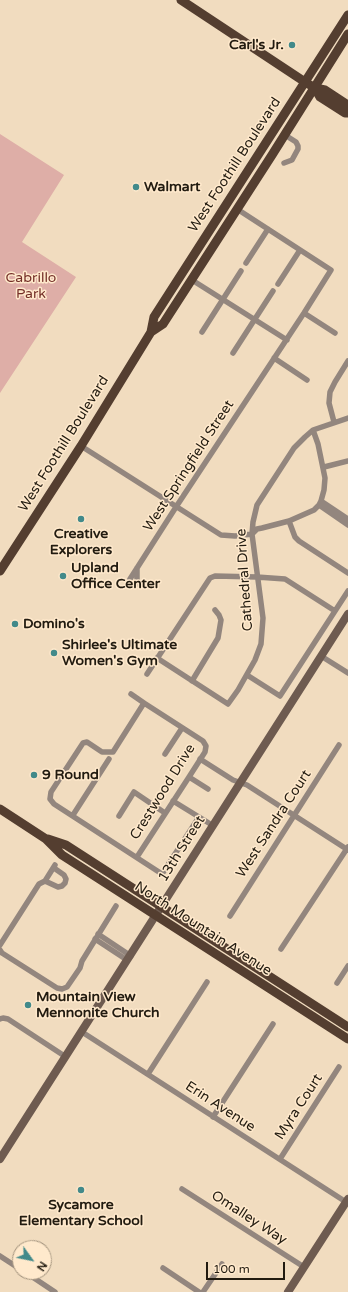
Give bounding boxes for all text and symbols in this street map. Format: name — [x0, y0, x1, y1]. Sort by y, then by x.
place label: Carl's Jr. — [229, 37, 284, 53]
marker: Carl's Jr. — [287, 40, 297, 50]
street label: West Foothill Boulevard — [185, 95, 285, 235]
place label: Walmart — [144, 179, 200, 195]
marker: Walmart — [131, 182, 141, 192]
park label: Cabrillo Park — [6, 270, 56, 302]
street label: West Foothill Boulevard — [15, 373, 113, 515]
street label: West Springfield Street — [140, 397, 238, 535]
marker: Creative Explorers — [76, 514, 86, 524]
place label: Creative Explorers — [50, 526, 112, 558]
street label: Cathedral Drive — [233, 528, 257, 632]
place label: Upland Office Center — [71, 560, 160, 592]
marker: Upland Office Center — [58, 571, 68, 581]
place label: Domino's — [23, 616, 85, 632]
marker: Domino's — [10, 619, 20, 629]
place label: Shirlee's Ultimate Women's Gym — [62, 637, 177, 670]
marker: Shirlee's Ultimate Women's Gym — [49, 648, 59, 658]
street label: Crestwood Drive — [127, 741, 199, 843]
place label: 9 Round — [42, 767, 99, 783]
street label: West Sandra Court — [233, 767, 315, 881]
marker: 9 Round — [29, 770, 39, 780]
street label: 13th Street — [155, 813, 209, 885]
street label: North Mountain Avenue — [131, 878, 275, 980]
place label: Mountain View Mennonite Church — [36, 989, 160, 1022]
marker: Mountain View Mennonite Church — [23, 1000, 33, 1010]
street label: Myra Court — [272, 1071, 326, 1143]
street label: Erin Avenue — [182, 1078, 258, 1136]
marker: Sycamore Elementary School — [76, 1185, 86, 1195]
street label: Omalley Way — [208, 1187, 290, 1249]
place label: Sycamore Elementary School — [19, 1197, 143, 1230]
north arrow — [12, 1240, 52, 1280]
scale bar — [208, 1254, 287, 1280]
text: N — [34, 1259, 50, 1274]
text: 100 m — [213, 1262, 250, 1276]

